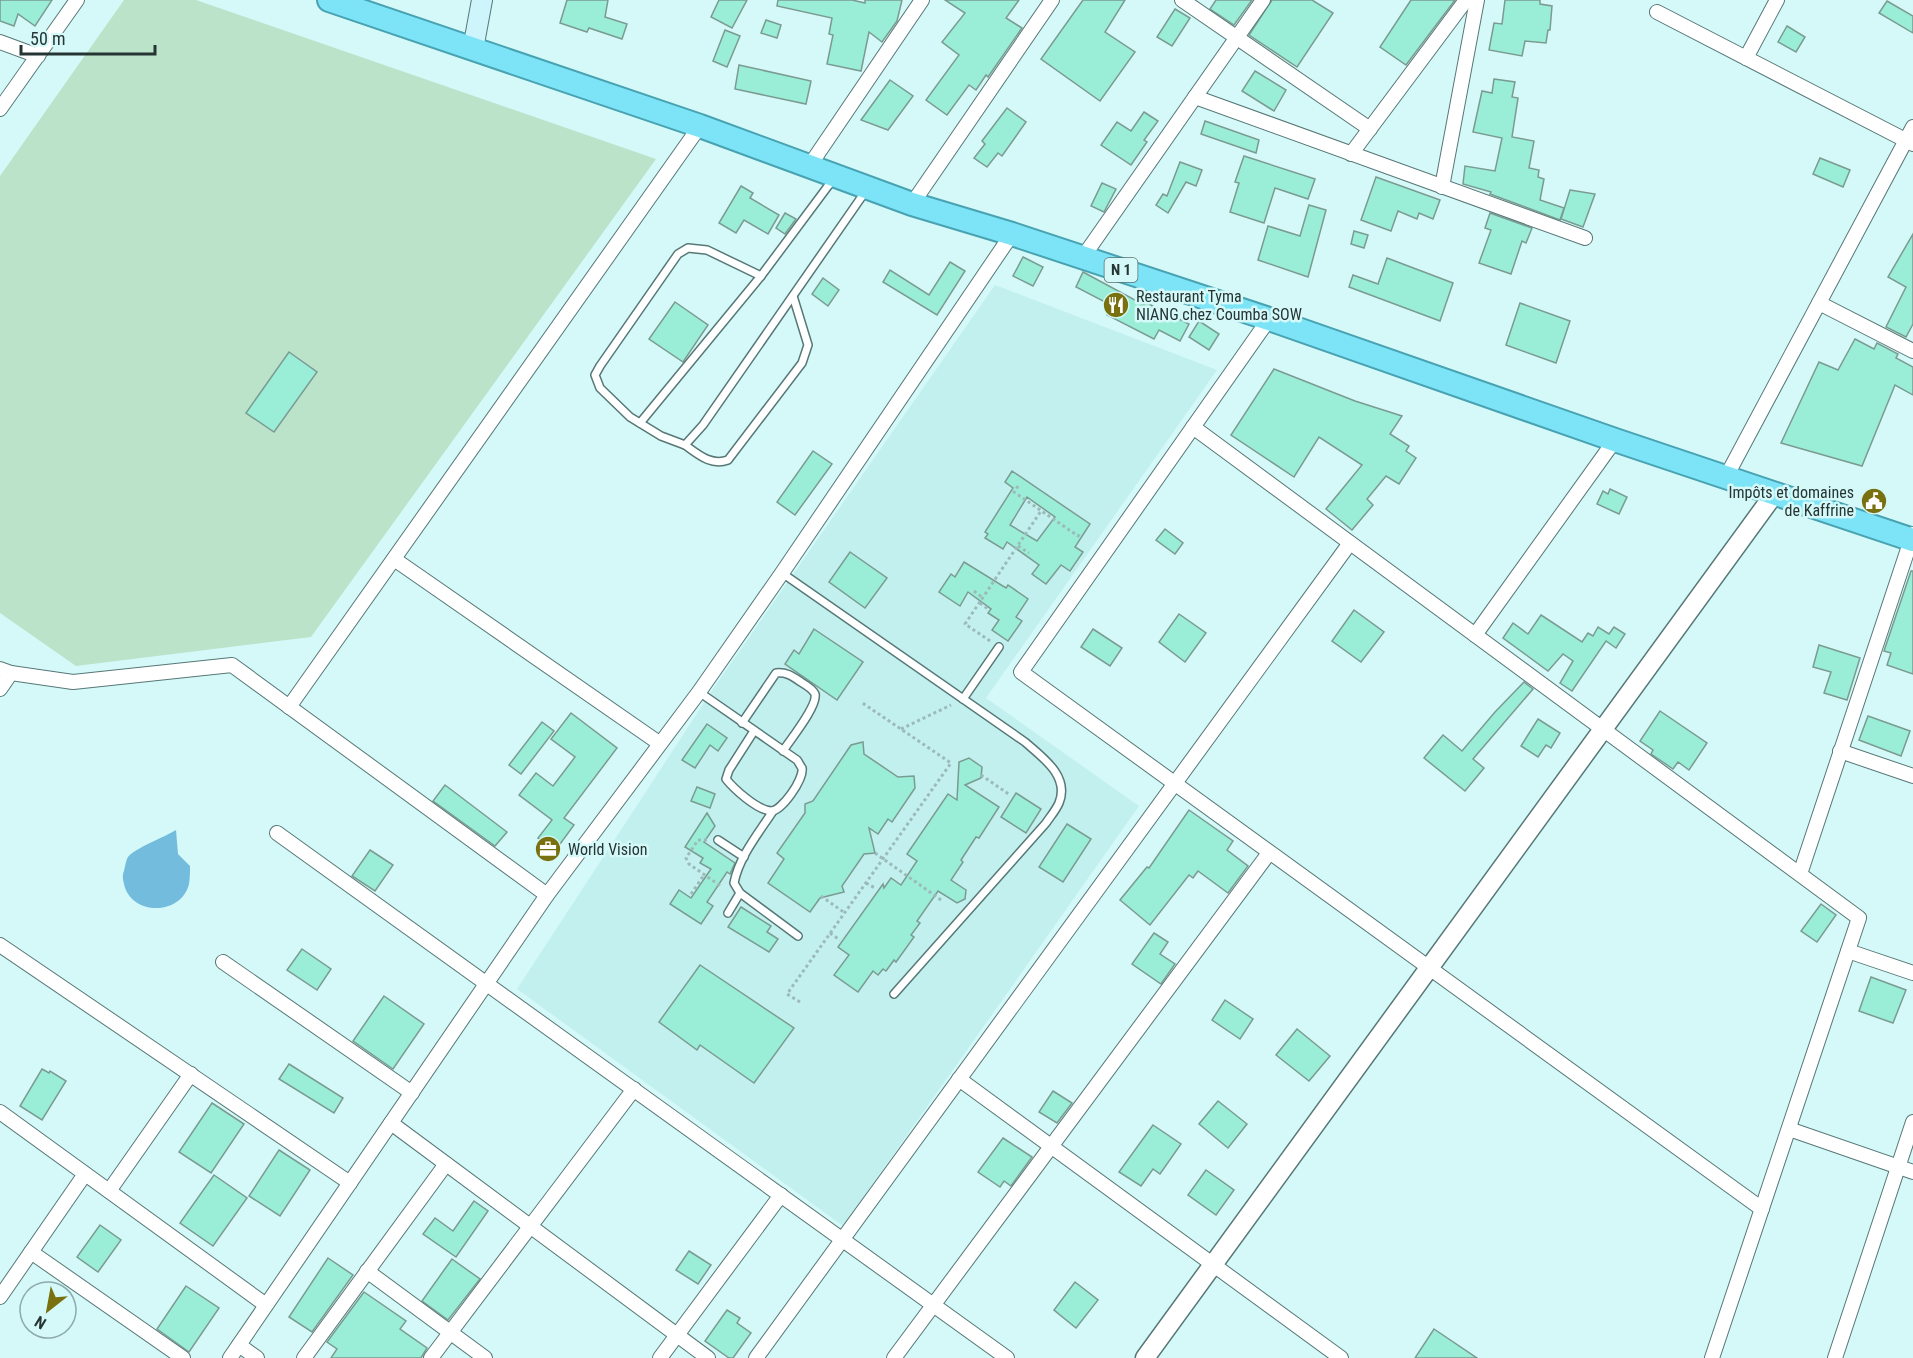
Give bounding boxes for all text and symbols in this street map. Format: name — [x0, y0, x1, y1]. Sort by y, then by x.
scale bar — [21, 18, 154, 56]
text: 50 m — [30, 28, 65, 49]
road number: N 1 — [1104, 258, 1138, 282]
place label: Restaurant Tyma NIANG chez Coumba SOW — [1136, 287, 1302, 324]
restaurant icon: Restaurant Tyma NIANG chez Coumba SOW — [1101, 290, 1131, 320]
place label: Impôts et domaines de Kaffrine — [1729, 483, 1854, 520]
public building icon: Impôts et domaines de Kaffrine — [1859, 486, 1889, 516]
office icon: World Vision — [533, 834, 563, 864]
place label: World Vision — [568, 840, 648, 859]
north arrow — [18, 1280, 78, 1340]
text: N — [31, 1312, 50, 1333]

